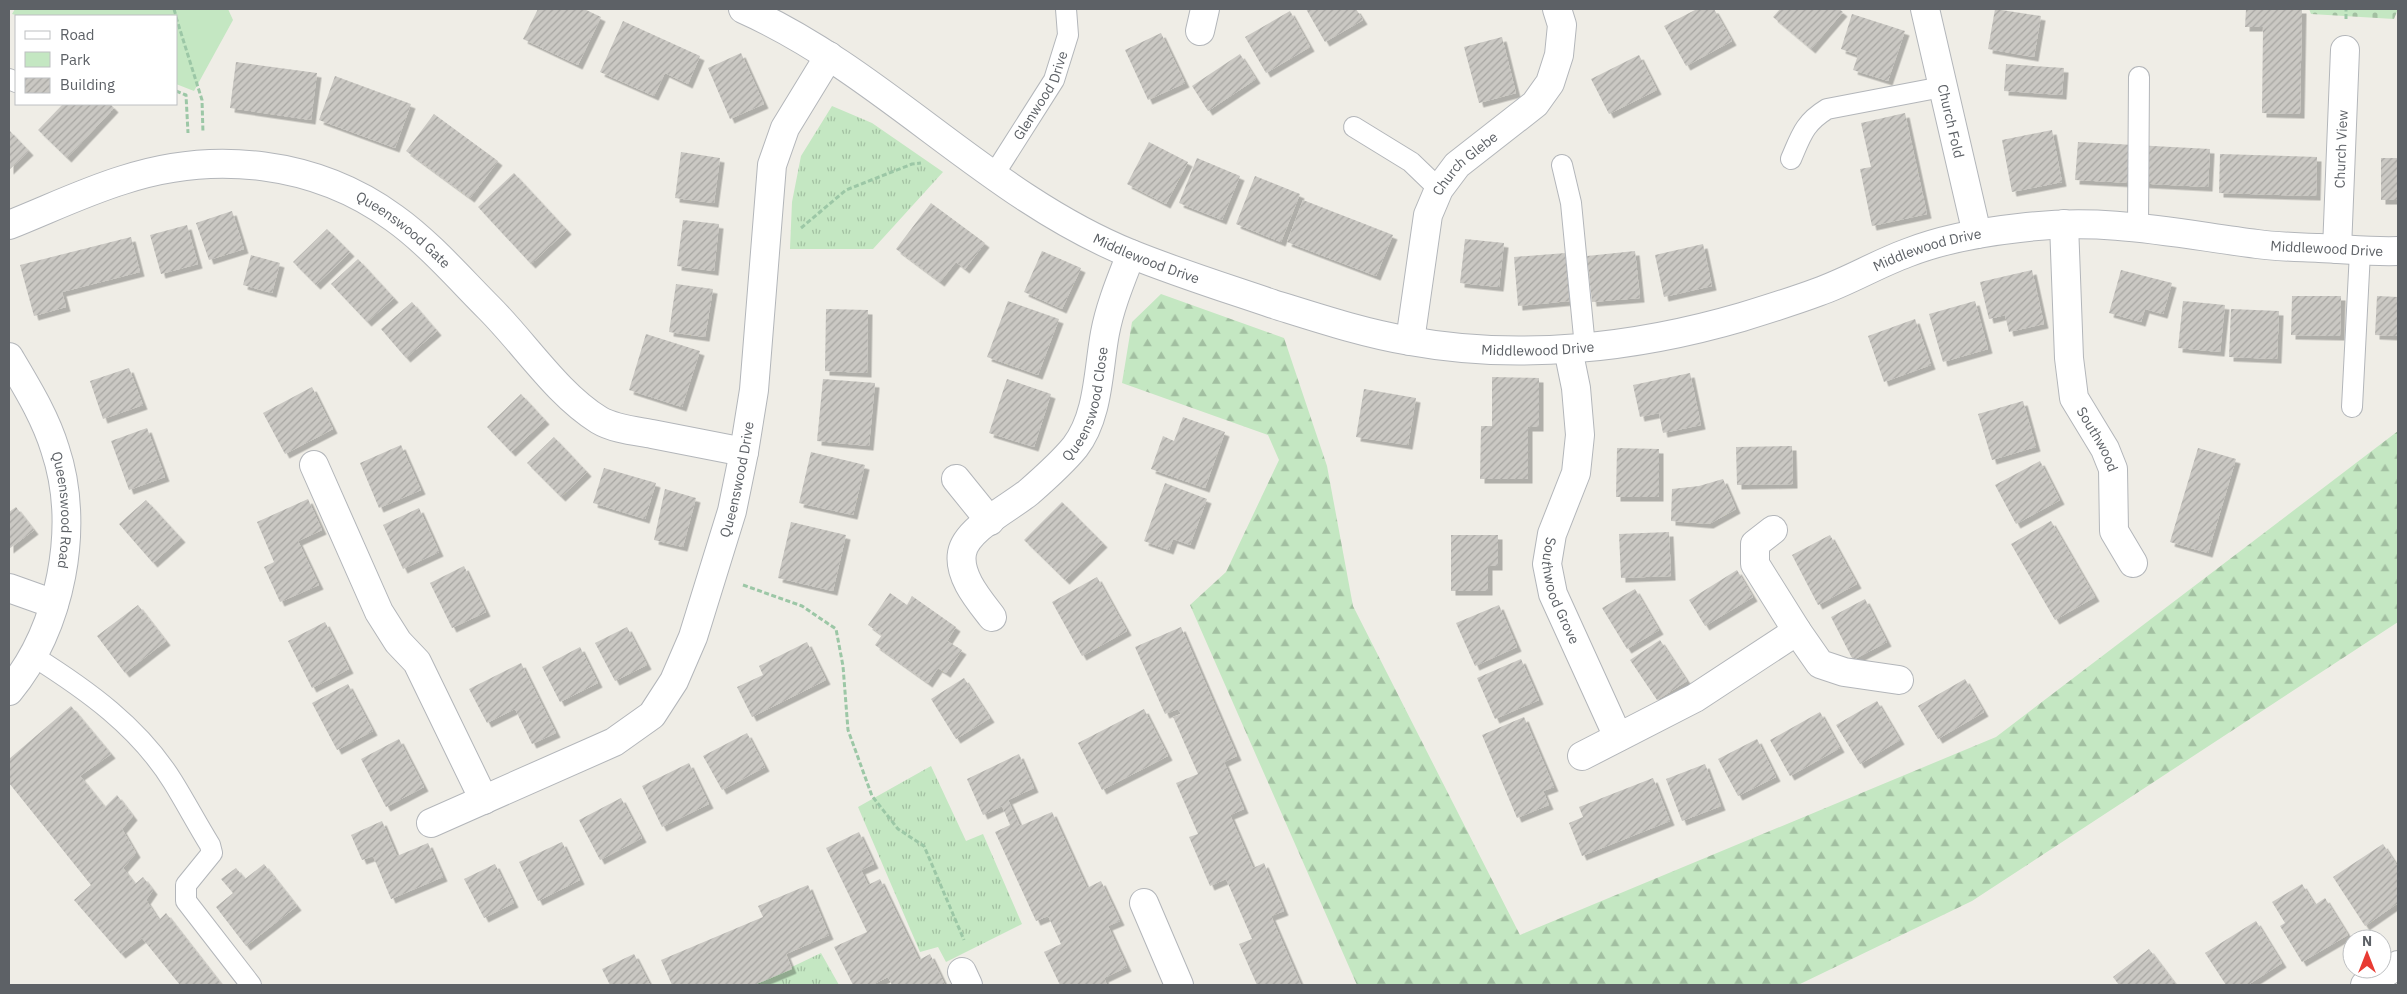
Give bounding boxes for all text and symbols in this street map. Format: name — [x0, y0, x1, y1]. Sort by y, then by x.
legend — [15, 15, 178, 105]
text: Road — [60, 25, 95, 44]
street label: Glenwood Drive — [1009, 48, 1072, 143]
text: Park — [60, 50, 90, 69]
text: Building — [60, 75, 115, 94]
street label: Church Fold — [1934, 82, 1968, 160]
street label: Church View — [2330, 109, 2352, 189]
street label: Church Glebe — [1428, 128, 1501, 198]
street label: Queenswood Gate — [353, 187, 454, 272]
street label: Middlewood Drive — [1870, 224, 1983, 275]
street label: Middlewood Drive — [1090, 229, 1202, 288]
street label: Middlewood Drive — [2270, 237, 2384, 260]
street label: Middlewood Drive — [1481, 338, 1595, 360]
street label: Queenswood Close — [1058, 345, 1112, 465]
street label: Southwood — [2073, 404, 2122, 474]
street label: Queenswood Drive — [715, 420, 758, 540]
street label: Queenswood Road — [47, 449, 75, 570]
street label: Southwood Grove — [1538, 536, 1584, 647]
north arrow — [2342, 929, 2392, 979]
text: N — [2362, 932, 2372, 950]

